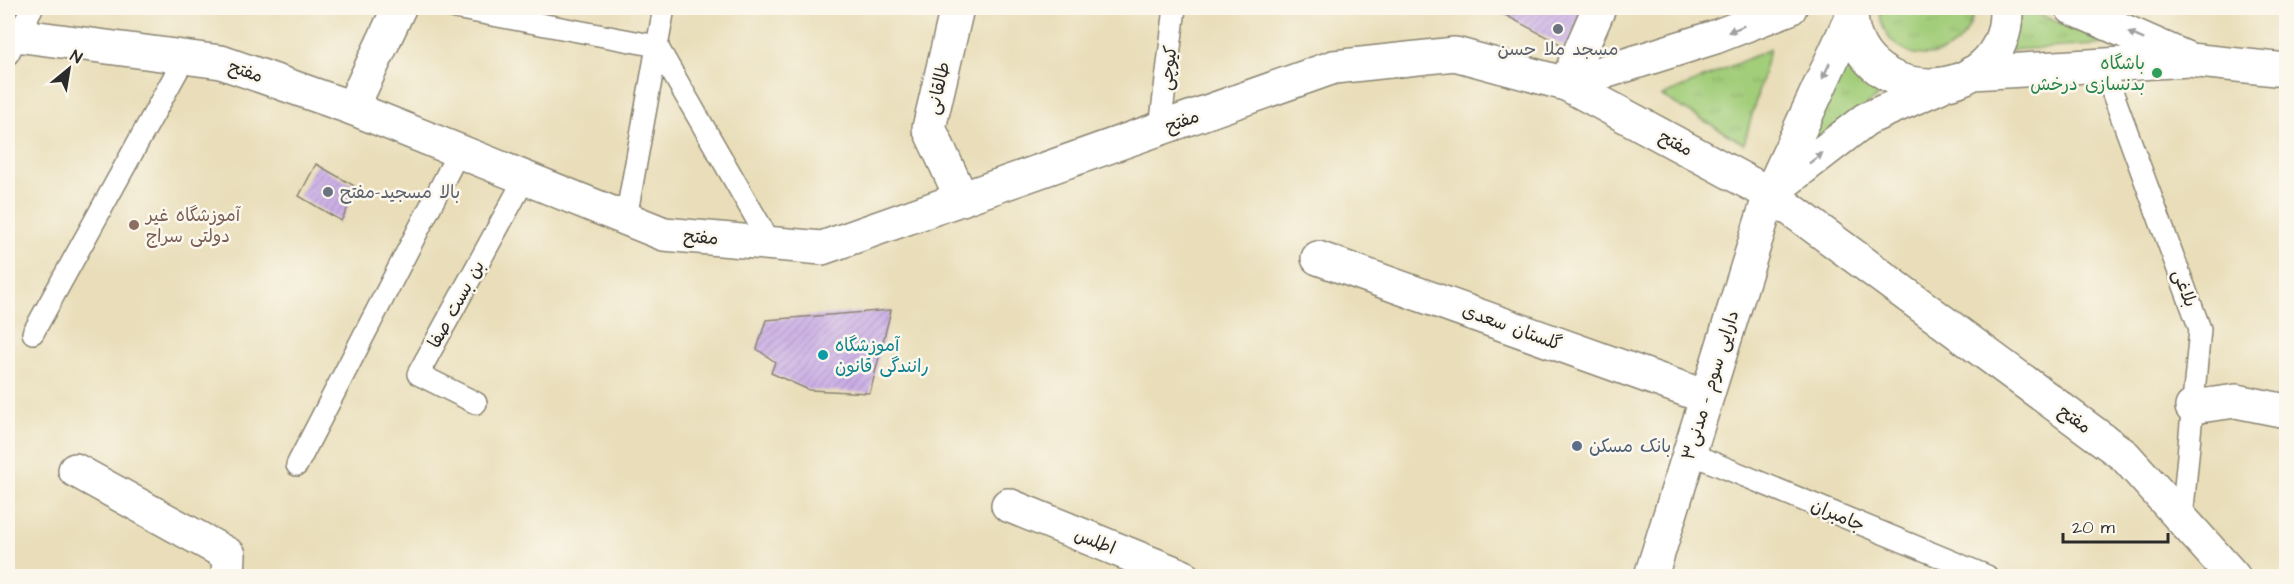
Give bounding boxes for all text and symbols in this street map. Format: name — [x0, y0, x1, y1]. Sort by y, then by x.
marker: مسجد ملا حسن — [1551, 22, 1565, 36]
one-way arrow — [1726, 24, 1744, 34]
one-way arrow — [2128, 32, 2145, 41]
place label: مسجد ملا حسن — [1497, 37, 1619, 62]
north arrow — [39, 39, 99, 99]
street label: کیوچی — [1153, 44, 1184, 92]
text: N — [66, 45, 86, 69]
place label: باشگاه بدنسازی درخش — [2030, 51, 2145, 97]
street label: مفتح — [225, 54, 266, 89]
street label: طالقانی — [920, 59, 957, 117]
one-way arrow — [1822, 63, 1831, 80]
marker: باشگاه بدنسازی درخش — [2150, 66, 2164, 80]
street label: مفتح — [1162, 104, 1203, 139]
street label: مفتح — [1655, 124, 1697, 163]
one-way arrow — [1807, 152, 1823, 164]
place label: بالا مسجید-مفتح — [340, 180, 460, 205]
marker: بالا مسجید-مفتح — [321, 185, 335, 199]
place label: آموزشگاه غیر دولتی سراج — [144, 203, 242, 249]
marker: آموزشگاه غیر دولتی سراج — [127, 218, 141, 232]
street label: مفتح — [682, 224, 719, 251]
street label: بن بست صفا — [422, 256, 491, 353]
street label: بلاغی — [2166, 266, 2203, 311]
street label: گلستان سعدی — [1458, 298, 1565, 357]
street label: دارایی سوم - مدنی۳ — [1676, 307, 1746, 464]
place label: آموزشگاه رانندگی قانون — [835, 333, 929, 379]
marker: آموزشگاه رانندگی قانون — [816, 348, 830, 362]
street label: مفتح — [2053, 399, 2096, 440]
place label: بانک مسکن — [1589, 434, 1671, 459]
marker: بانک مسکن — [1570, 439, 1584, 453]
street label: جامبران — [1807, 493, 1869, 538]
scale bar — [2063, 506, 2168, 544]
text: 20 m — [2072, 515, 2115, 540]
street label: اطلس — [1071, 522, 1119, 561]

